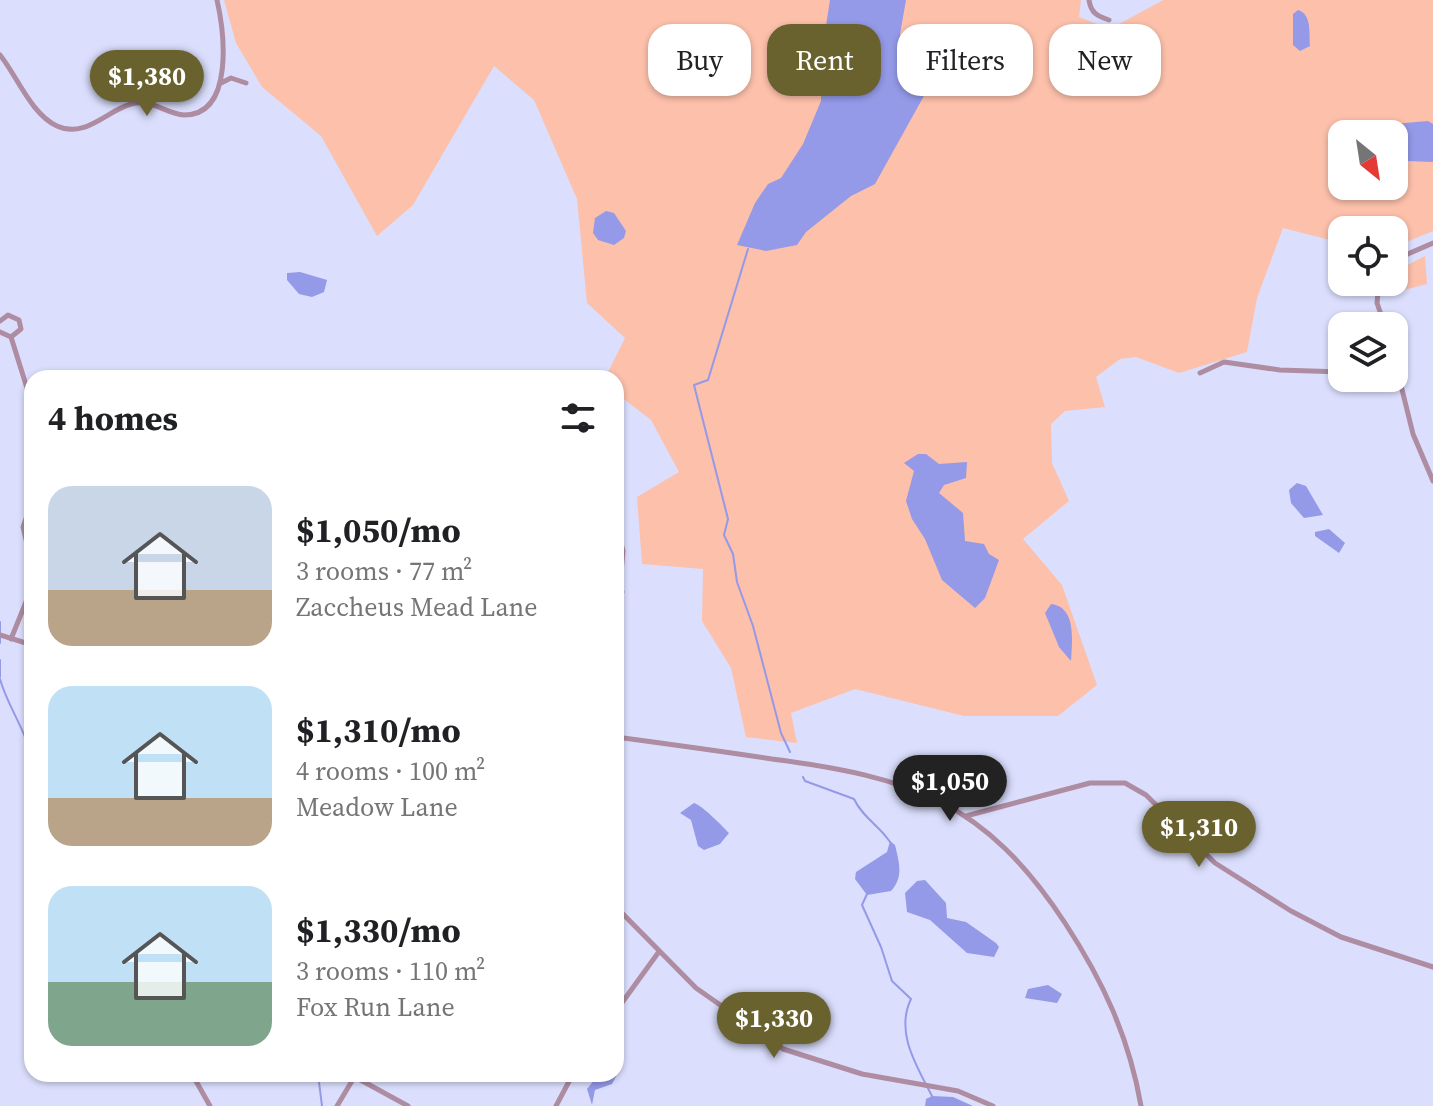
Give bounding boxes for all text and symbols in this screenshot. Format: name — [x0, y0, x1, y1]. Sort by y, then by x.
chip: Buy — [648, 24, 751, 96]
chip: Rent — [767, 24, 881, 96]
chip: Filters — [897, 24, 1033, 96]
chip: New — [1049, 24, 1161, 96]
pin: $1,380 — [82, 50, 212, 118]
text: $1,380 — [108, 58, 186, 94]
north arrow — [1328, 120, 1408, 200]
map controls — [1328, 120, 1408, 392]
button: locate — [1328, 216, 1408, 296]
button: layers — [1328, 312, 1408, 392]
text: 4 homes — [48, 395, 178, 441]
icon: filters — [556, 396, 600, 440]
text: $1,050/mo — [296, 507, 461, 553]
icon: home — [112, 518, 208, 614]
text: 3 rooms · 77 m² — [296, 553, 472, 589]
text: Zaccheus Mead Lane — [296, 589, 538, 625]
text: $1,310/mo — [296, 707, 461, 753]
icon: home — [112, 718, 208, 814]
text: 4 rooms · 100 m² — [296, 753, 485, 789]
pin: $1,050 — [885, 755, 1015, 823]
text: $1,050 — [911, 763, 989, 799]
text: Meadow Lane — [296, 789, 458, 825]
pin: $1,310 — [1134, 801, 1264, 869]
text: $1,310 — [1160, 809, 1238, 845]
text: $1,330/mo — [296, 907, 461, 953]
icon: home — [112, 918, 208, 1014]
text: 3 rooms · 110 m² — [296, 953, 485, 989]
text: Fox Run Lane — [296, 989, 455, 1025]
pin: $1,330 — [709, 992, 839, 1060]
text: $1,330 — [735, 1000, 813, 1036]

